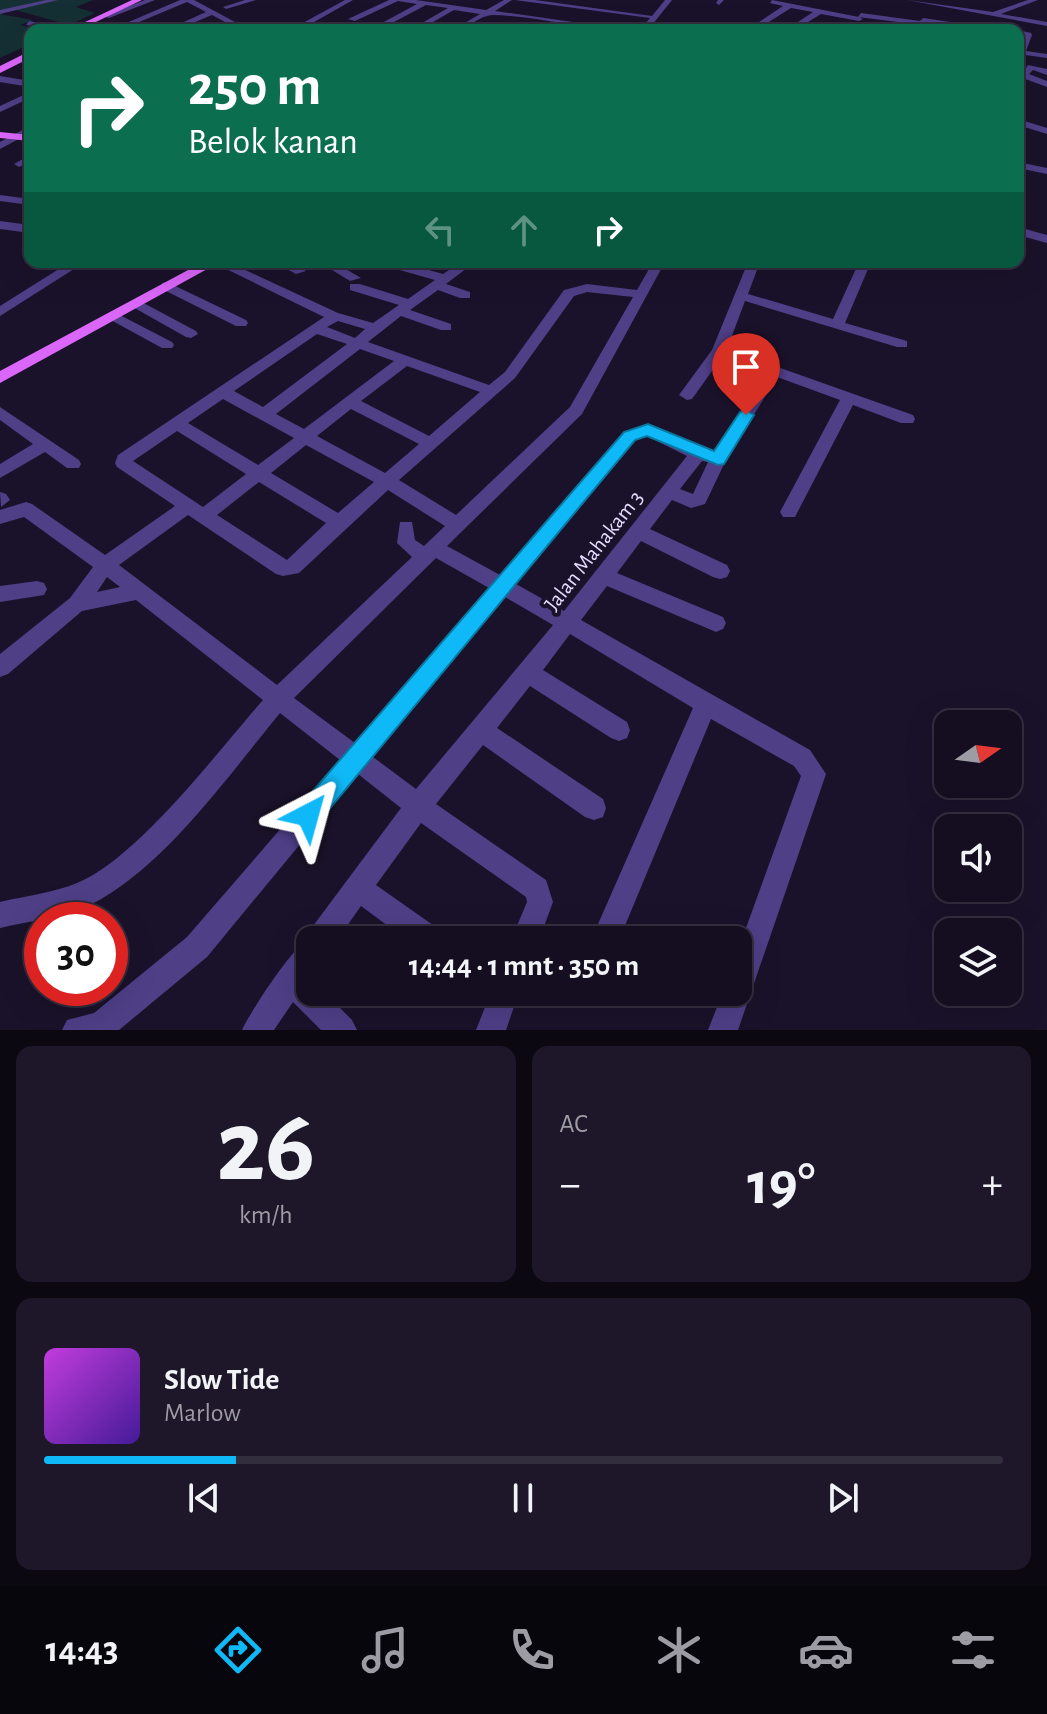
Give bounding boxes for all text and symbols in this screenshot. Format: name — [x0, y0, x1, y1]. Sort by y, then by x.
icon: right — [56, 56, 160, 160]
text: 250 m — [188, 59, 321, 115]
text: Belok kanan — [188, 124, 358, 160]
icon: left — [418, 208, 462, 252]
icon: ahead — [502, 208, 546, 252]
icon: right — [586, 208, 630, 252]
pin — [712, 333, 780, 415]
icon: arrive — [724, 345, 768, 389]
street label: Jalan Mahakam 3 — [540, 486, 647, 615]
north arrow — [934, 710, 1022, 798]
map controls — [934, 710, 1022, 1006]
position arrow — [266, 773, 350, 857]
button: sound — [934, 814, 1022, 902]
speed limit sign: 30 — [24, 902, 128, 1006]
button: layers — [934, 918, 1022, 1006]
text: 14:44 · 1 mnt · 350 m — [409, 951, 639, 981]
text: 26 — [216, 1096, 315, 1200]
text: AC — [560, 1111, 588, 1137]
text: 19° — [747, 1155, 815, 1215]
text: − — [560, 1163, 581, 1207]
text: + — [982, 1163, 1003, 1207]
text: km/h — [239, 1202, 293, 1228]
text: Slow Tide — [164, 1365, 279, 1395]
text: Marlow — [164, 1400, 241, 1426]
icon: previous — [182, 1476, 226, 1520]
icon: pause — [501, 1476, 545, 1520]
icon: next — [821, 1476, 865, 1520]
icon: directions — [210, 1622, 266, 1678]
icon: music — [357, 1622, 413, 1678]
icon: phone — [504, 1622, 560, 1678]
icon: climate — [651, 1622, 707, 1678]
icon: car — [798, 1622, 854, 1678]
icon: filters — [945, 1622, 1001, 1678]
text: 14:43 — [46, 1632, 119, 1668]

